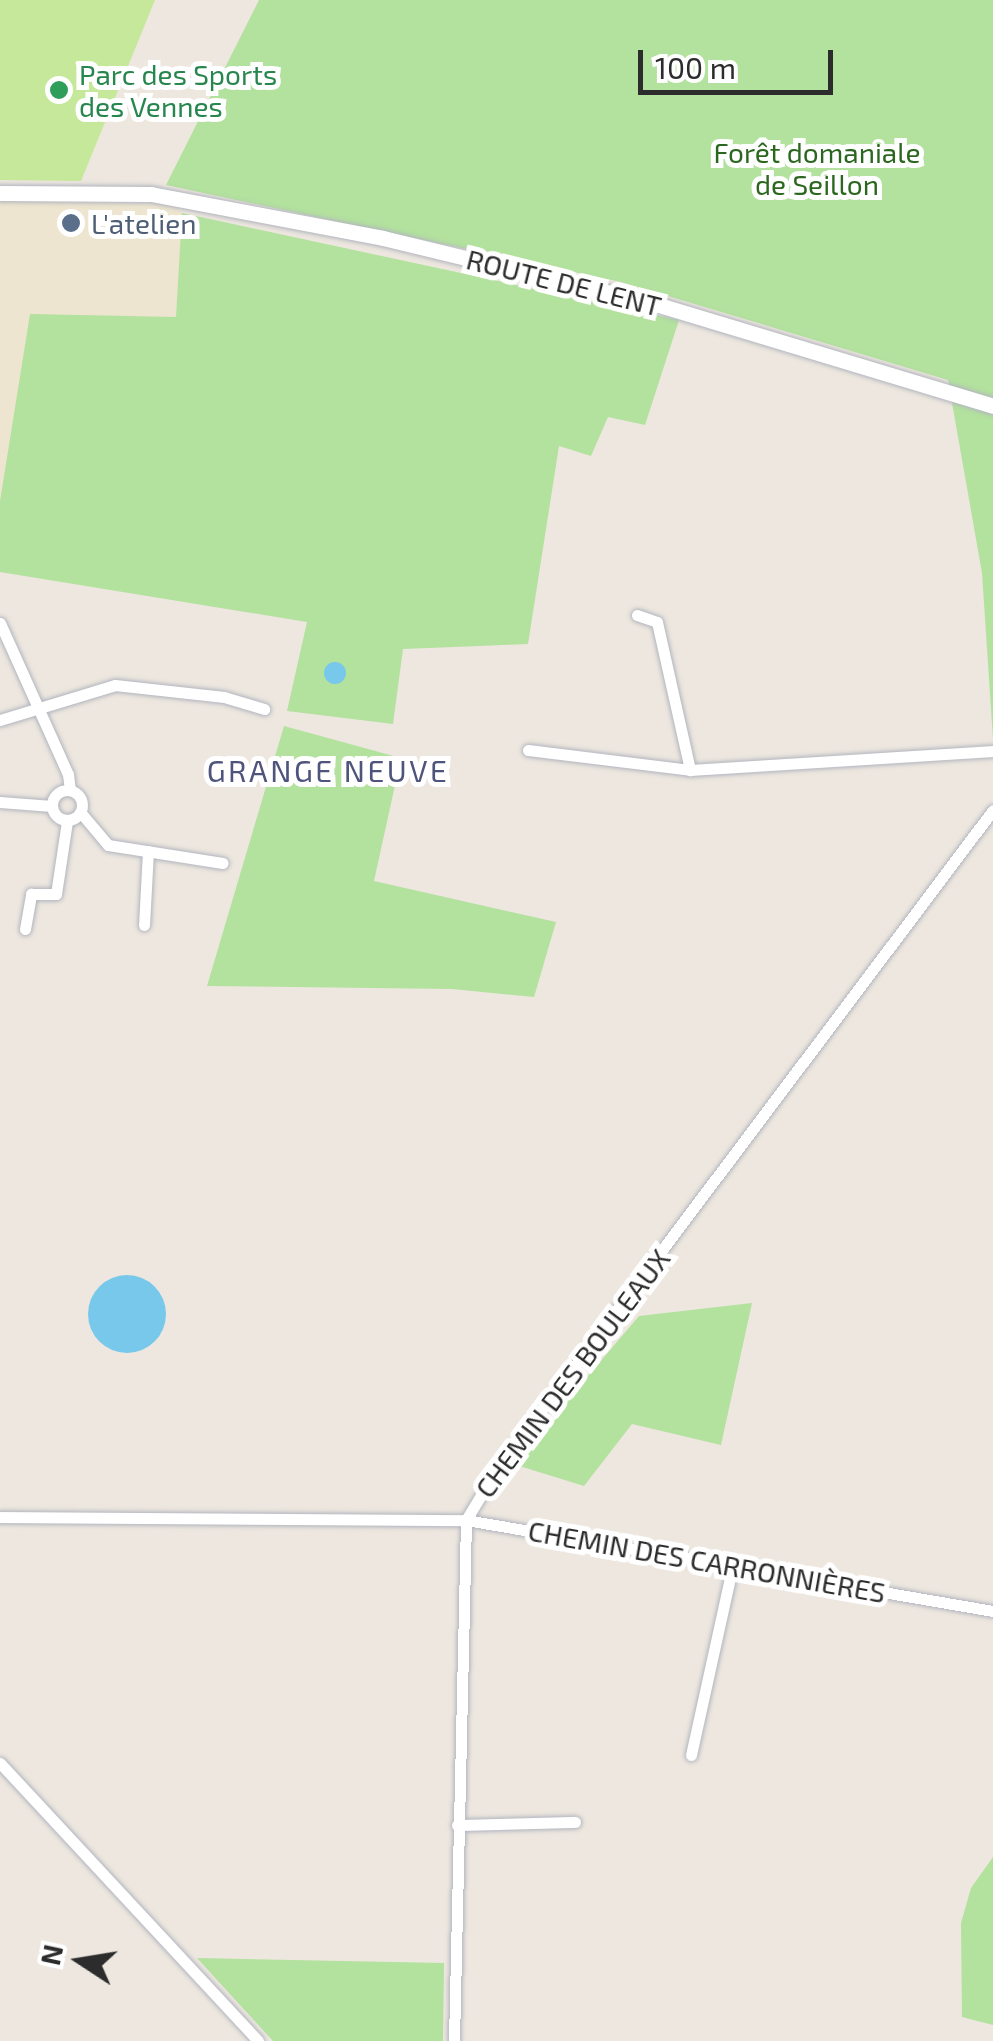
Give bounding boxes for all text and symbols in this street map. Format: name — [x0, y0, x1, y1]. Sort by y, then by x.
scale bar — [643, 30, 838, 92]
text: 100 m — [655, 49, 736, 85]
place label: Parc des Sports des Vennes — [79, 57, 277, 123]
marker: Parc des Sports des Vennes — [48, 79, 70, 101]
park label: Forêt domaniale de Seillon — [713, 135, 921, 201]
place label: L'atelien — [91, 206, 196, 240]
marker: L'atelien — [60, 212, 82, 234]
street label: ROUTE DE LENT — [463, 242, 665, 322]
district label: GRANGE NEUVE — [207, 752, 449, 788]
street label: CHEMIN DES BOULEAUX — [468, 1242, 676, 1504]
street label: CHEMIN DES CARRONNIÈRES — [526, 1513, 888, 1609]
north arrow — [30, 1911, 130, 2011]
text: N — [32, 1941, 69, 1968]

